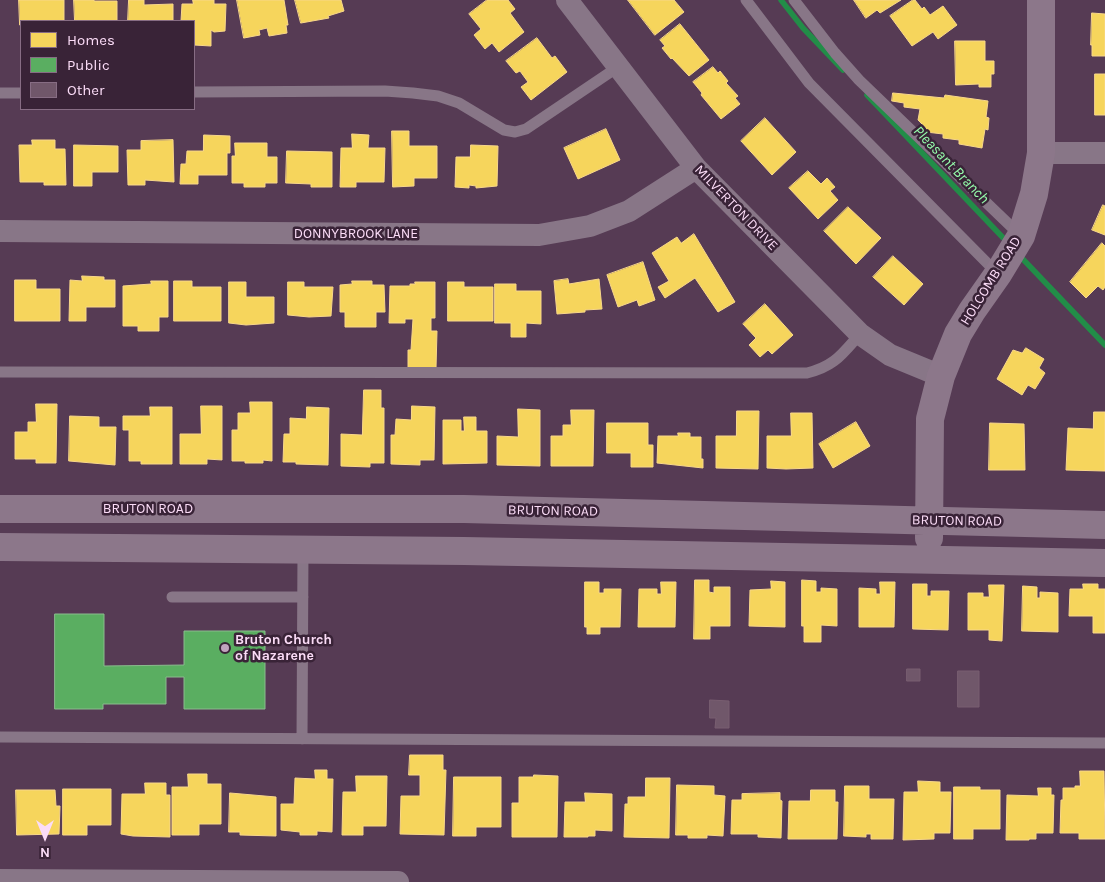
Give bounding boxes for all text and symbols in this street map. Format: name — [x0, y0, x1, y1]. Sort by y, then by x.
legend — [20, 20, 195, 110]
text: Homes — [67, 31, 115, 49]
text: Public — [67, 56, 110, 74]
text: Other — [67, 81, 105, 99]
water label: Pleasant Branch — [909, 122, 993, 208]
street label: MILVERTON DRIVE — [691, 162, 781, 254]
street label: DONNYBROOK LANE — [294, 226, 418, 242]
street label: HOLCOMB ROAD — [957, 234, 1025, 328]
street label: BRUTON ROAD — [103, 501, 193, 517]
street label: BRUTON ROAD — [508, 502, 598, 520]
street label: BRUTON ROAD — [912, 512, 1002, 530]
place label: Bruton Church of Nazarene — [235, 632, 332, 664]
marker: Bruton Church of Nazarene — [219, 642, 231, 654]
north arrow — [20, 812, 70, 862]
text: N — [40, 844, 50, 861]

